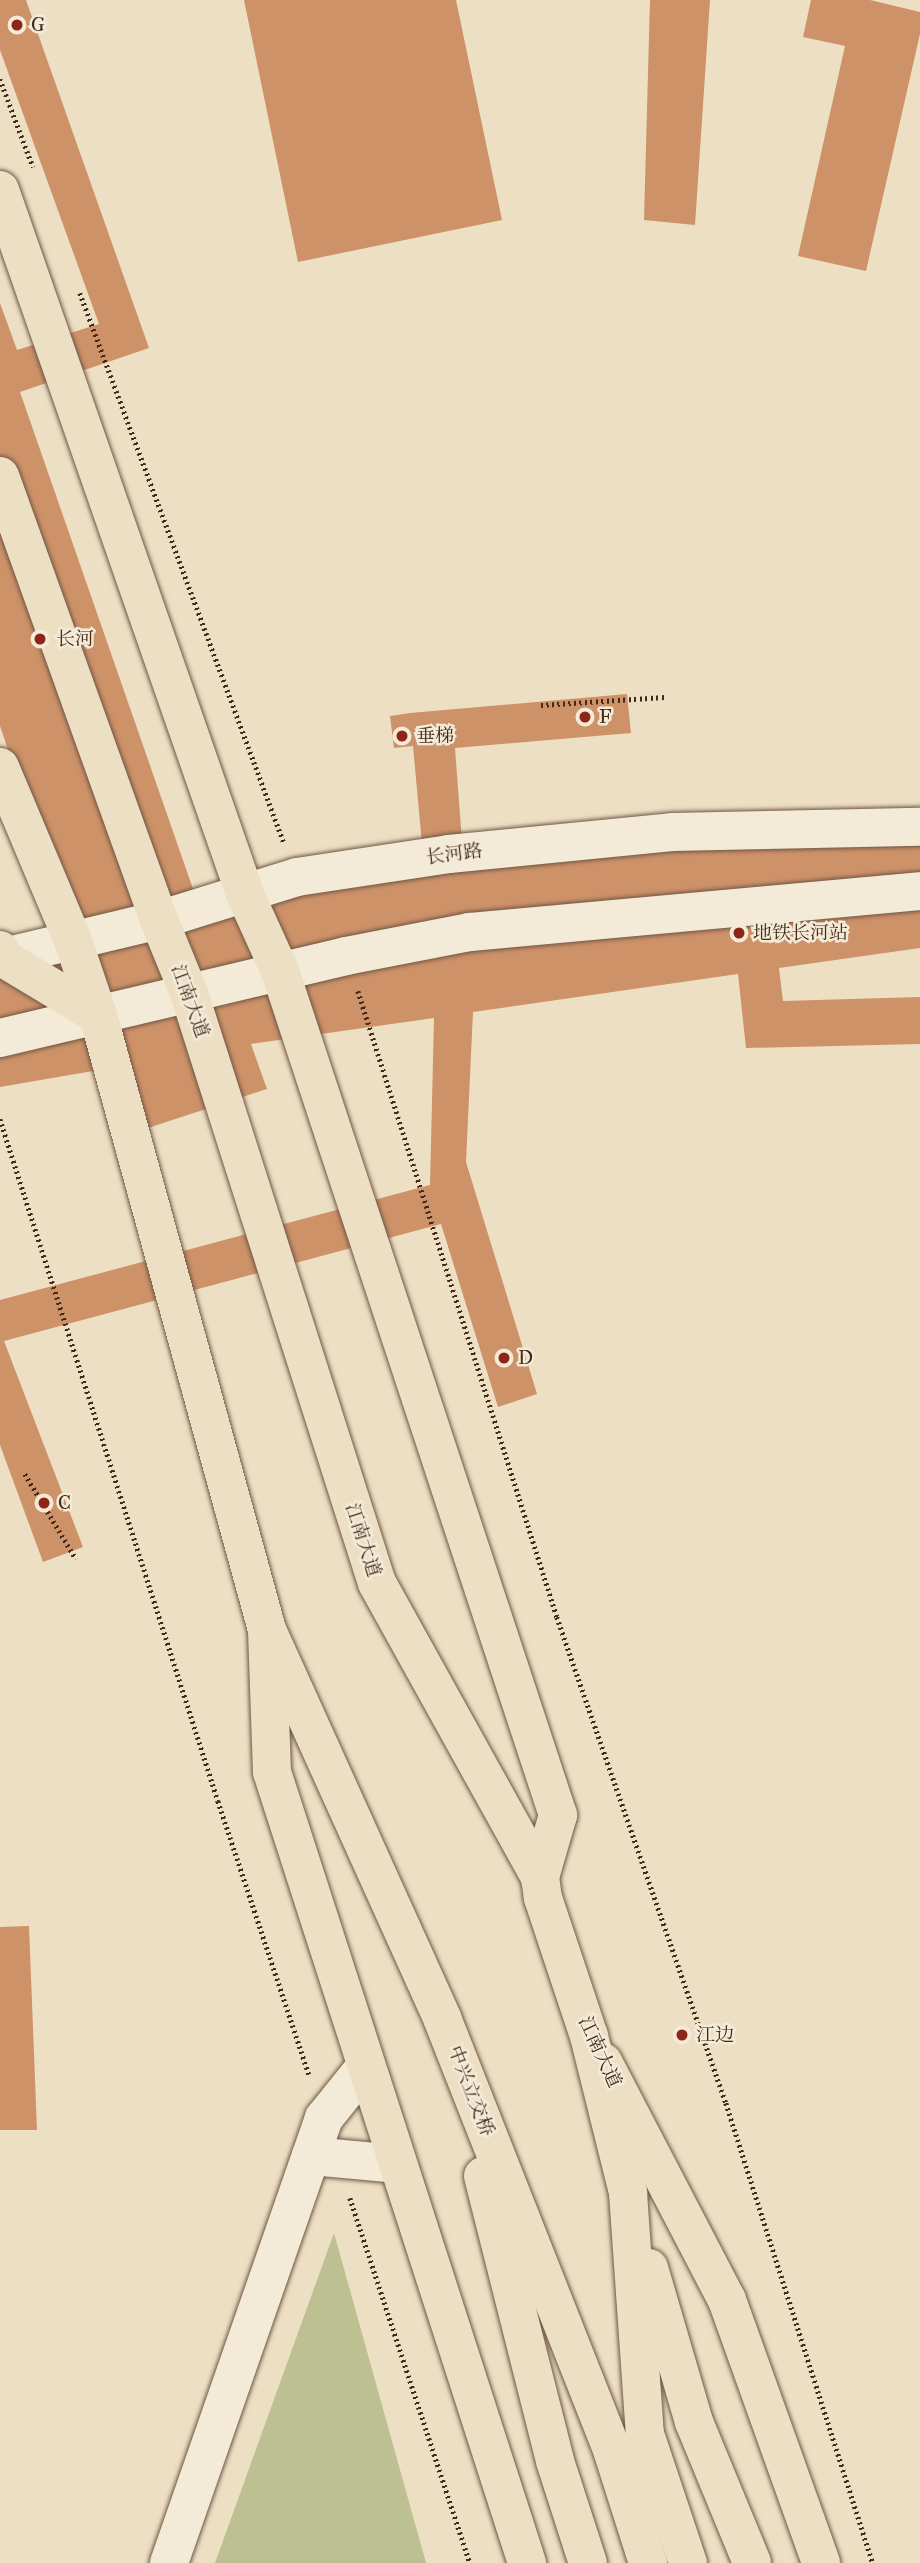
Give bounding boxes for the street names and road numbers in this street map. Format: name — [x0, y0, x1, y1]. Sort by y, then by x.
street label: 长河路 — [424, 839, 484, 869]
street label: 江南大道 — [166, 961, 214, 1041]
street label: 江南大道 — [340, 1500, 386, 1580]
street label: 江南大道 — [574, 2013, 626, 2091]
street label: 中兴立交桥 — [443, 2043, 499, 2139]

